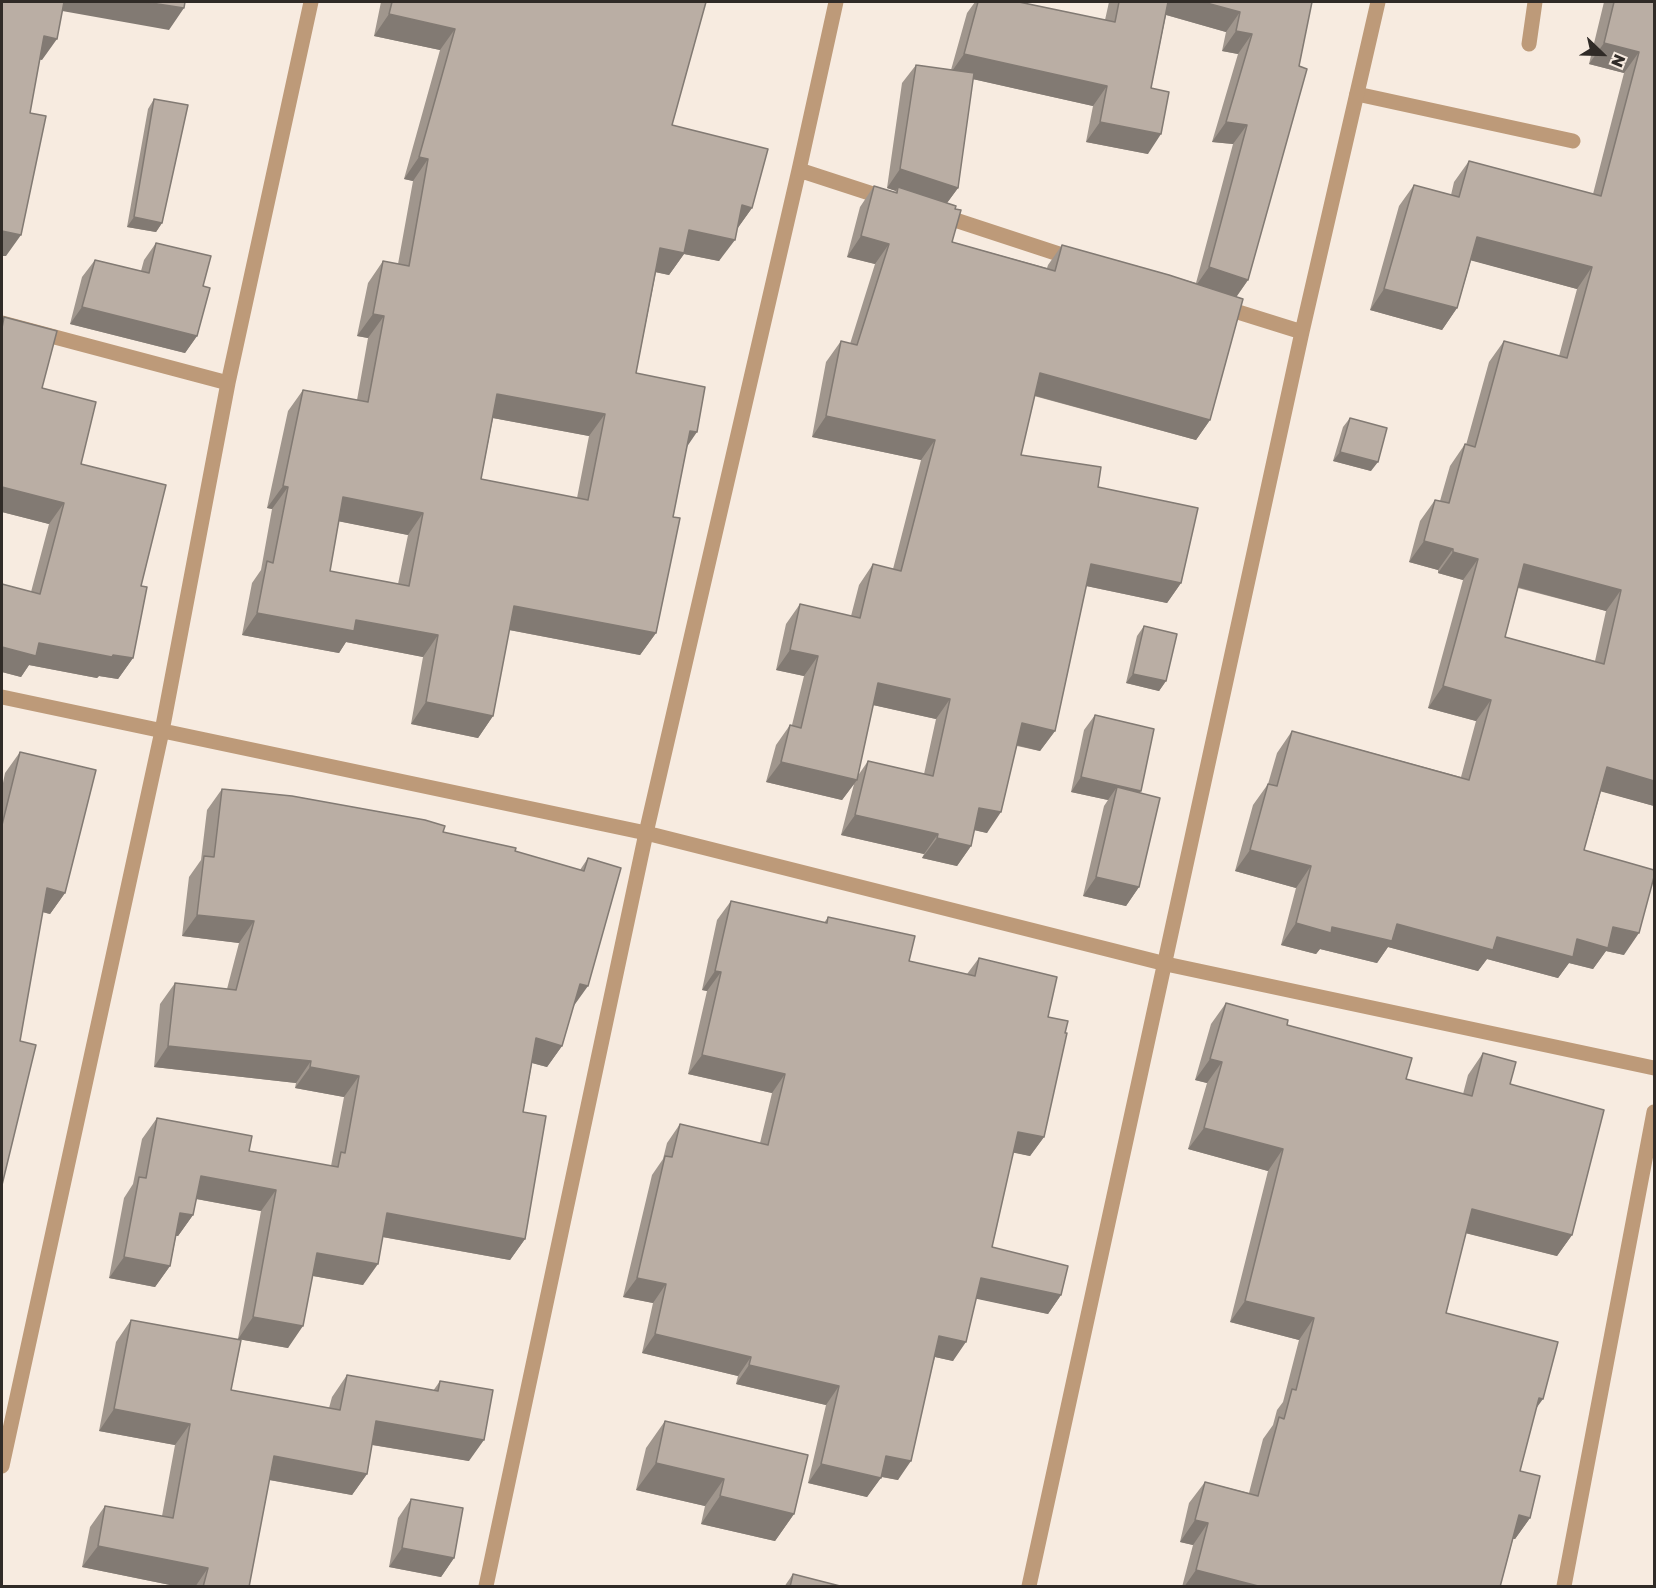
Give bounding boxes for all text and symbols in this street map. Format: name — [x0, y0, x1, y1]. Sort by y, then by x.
north arrow — [1572, 24, 1632, 84]
text: N — [1607, 52, 1630, 71]

